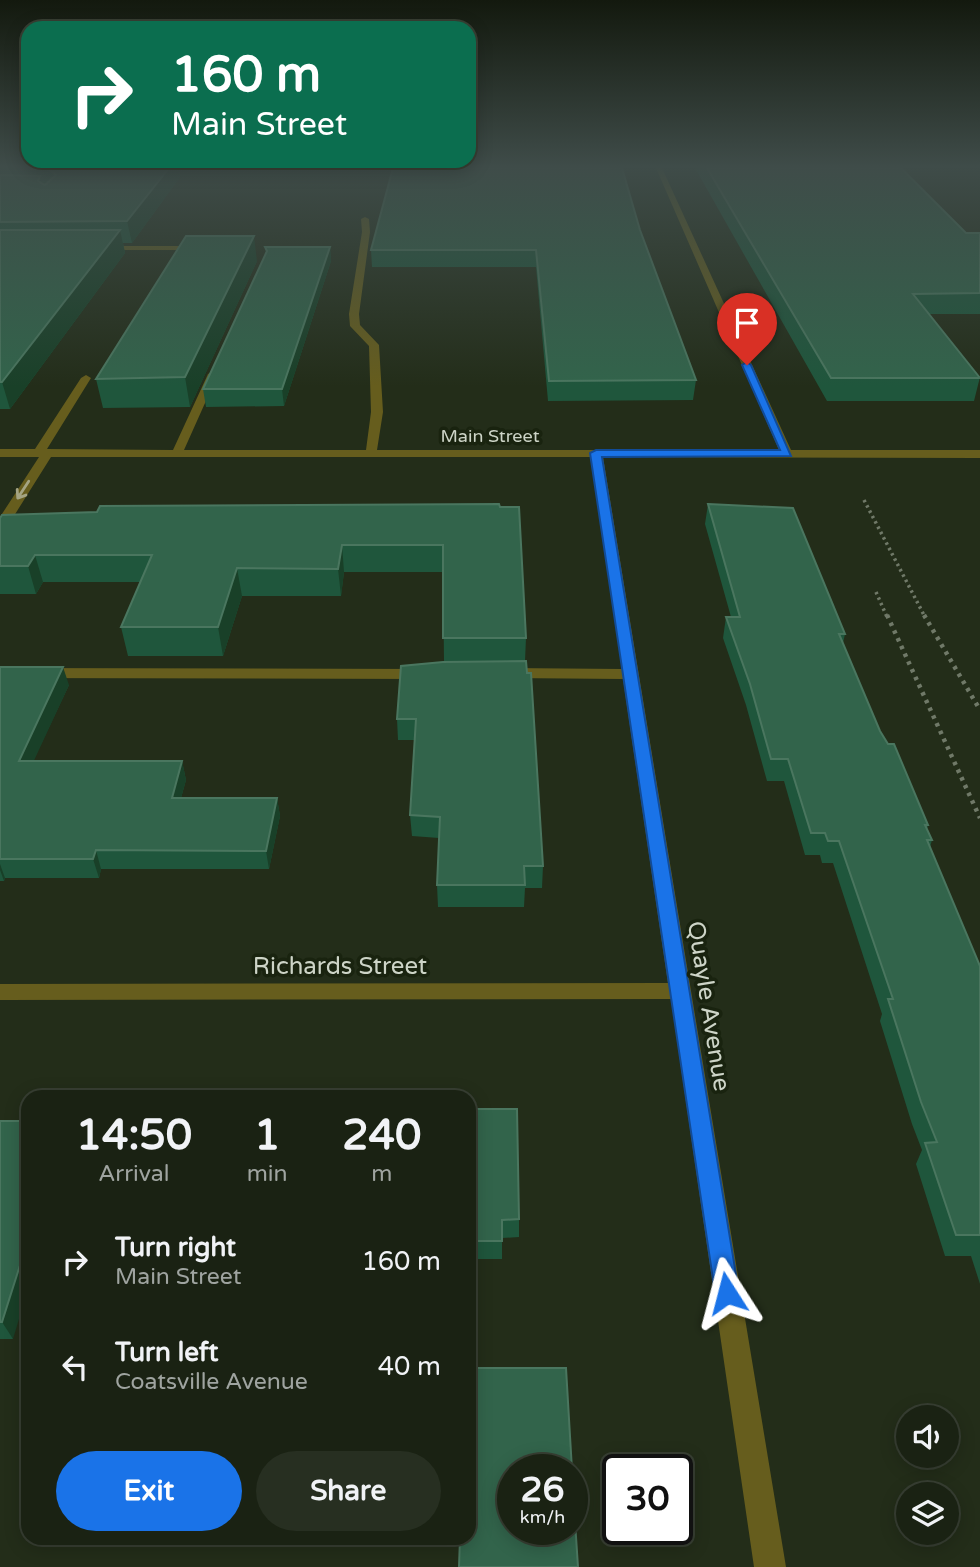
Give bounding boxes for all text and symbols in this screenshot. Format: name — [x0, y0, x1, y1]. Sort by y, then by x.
text: 160 m — [171, 46, 321, 105]
icon: right — [56, 49, 147, 140]
text: Main Street — [171, 106, 347, 144]
pin — [717, 293, 777, 365]
icon: arrive — [728, 304, 766, 342]
street label: Main Street — [440, 425, 540, 447]
one-way arrow — [16, 480, 31, 499]
street label: Quayle Avenue — [681, 919, 736, 1093]
street label: Richards Street — [253, 952, 427, 981]
text: 14:50 — [76, 1110, 192, 1161]
text: 1 — [254, 1110, 280, 1161]
text: 240 — [342, 1110, 421, 1161]
text: Arrival — [98, 1160, 169, 1188]
text: min — [247, 1160, 288, 1188]
text: m — [371, 1160, 392, 1188]
text: Turn right — [115, 1232, 236, 1263]
icon: right — [56, 1243, 94, 1281]
text: 160 m — [361, 1246, 441, 1277]
position arrow — [690, 1256, 764, 1330]
text: Main Street — [115, 1263, 242, 1291]
text: Turn left — [115, 1337, 218, 1368]
icon: left — [56, 1348, 94, 1386]
text: 40 m — [378, 1351, 441, 1382]
text: Coatsville Avenue — [115, 1368, 308, 1396]
map controls — [896, 1405, 959, 1545]
button: sound — [896, 1405, 959, 1468]
button: Exit — [56, 1451, 242, 1531]
button: Share — [256, 1451, 441, 1531]
speed limit sign: 30 — [602, 1454, 693, 1545]
text: 26 — [521, 1469, 564, 1511]
button: layers — [896, 1482, 959, 1545]
text: km/h — [520, 1506, 565, 1528]

